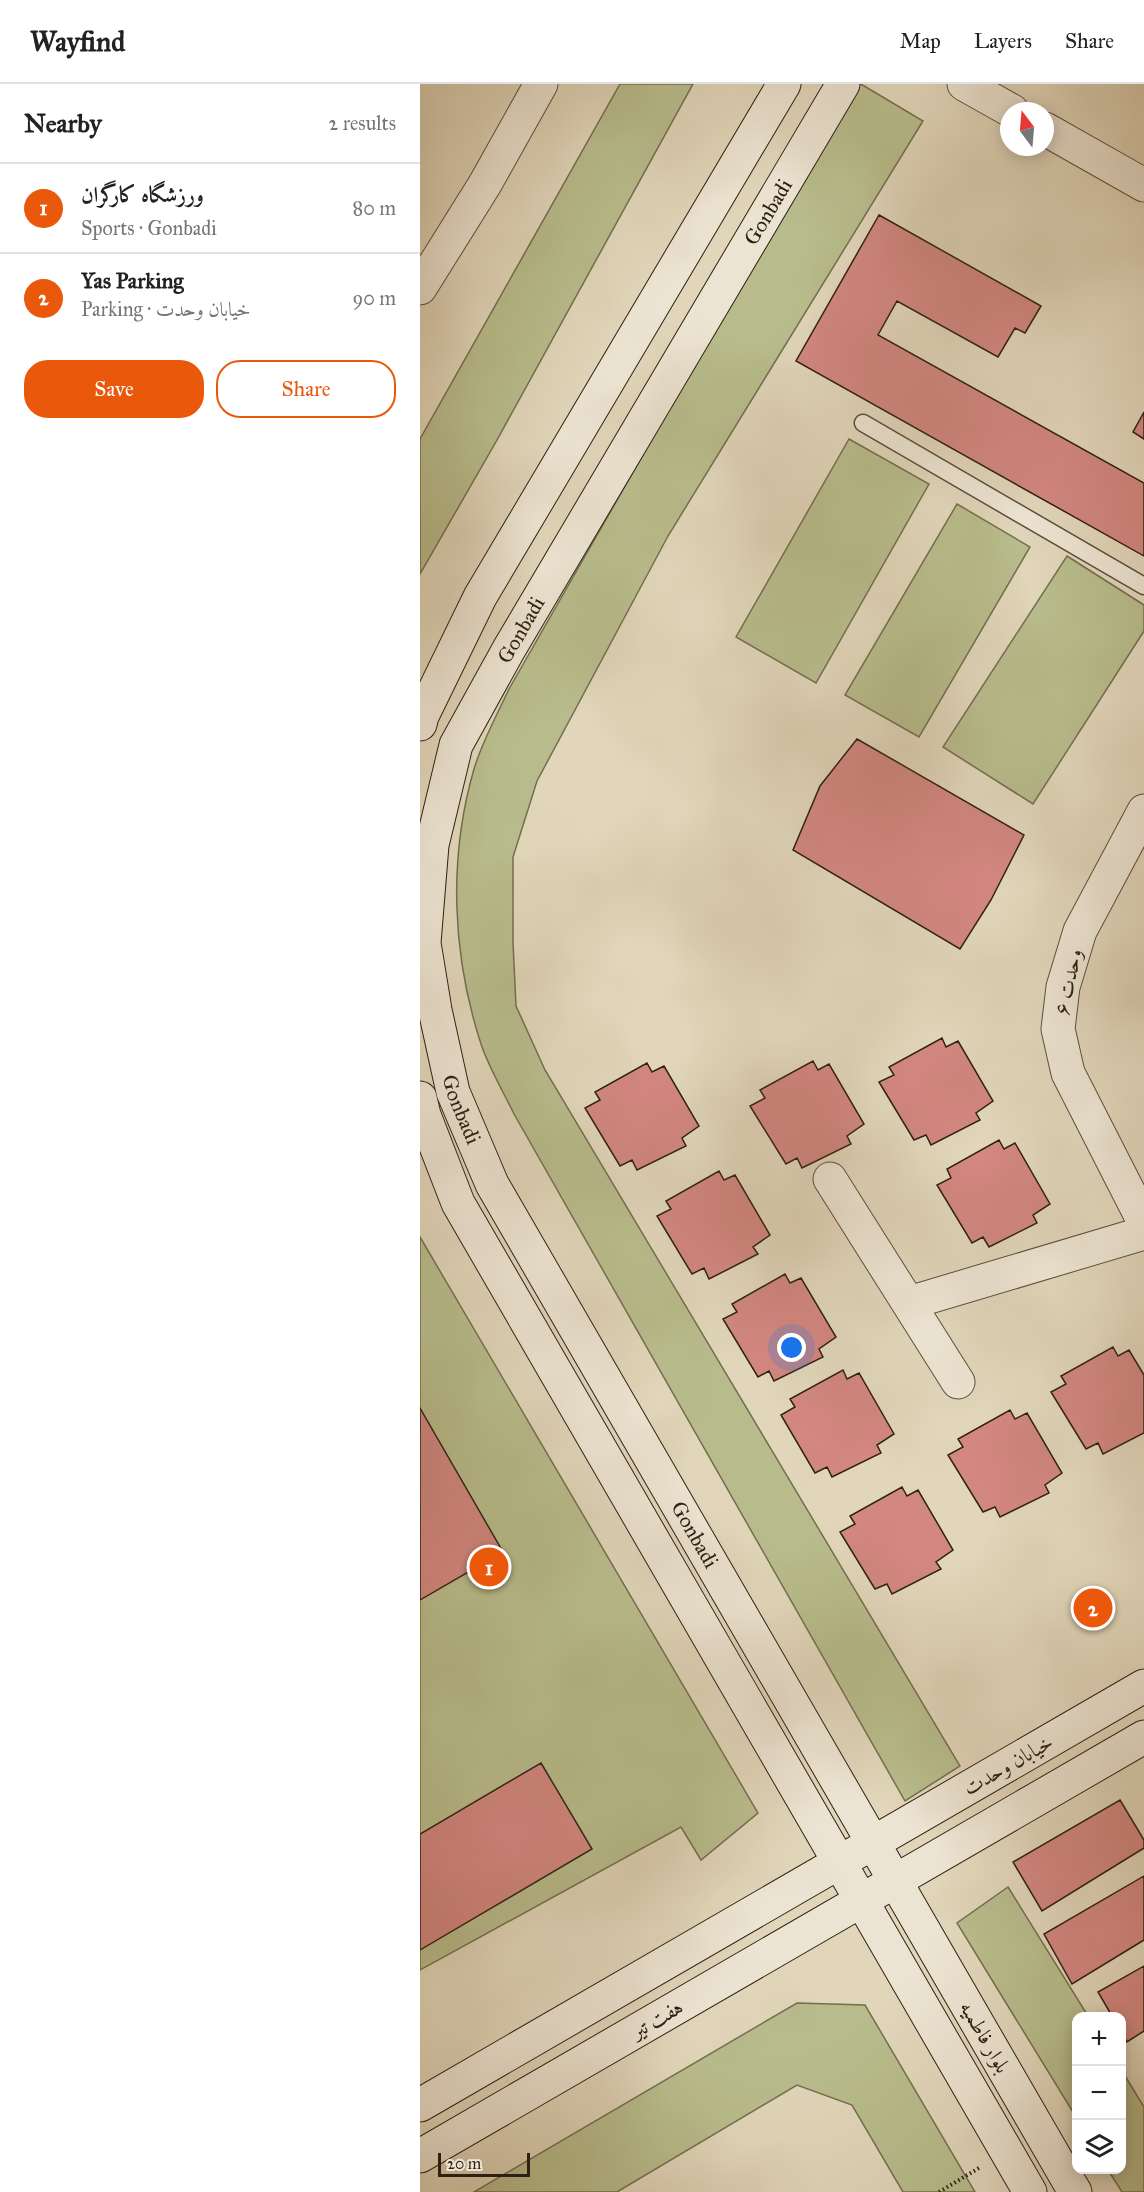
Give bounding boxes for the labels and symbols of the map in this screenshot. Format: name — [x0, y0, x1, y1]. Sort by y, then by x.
north arrow — [1000, 102, 1054, 156]
street label: Gonbadi — [738, 174, 798, 250]
street label: Gonbadi — [492, 592, 551, 668]
street label: وحدت ۶ — [1048, 946, 1088, 1018]
street label: Gonbadi — [437, 1072, 487, 1148]
your location — [777, 1333, 806, 1362]
street label: Gonbadi — [665, 1497, 724, 1573]
pin: 1 — [470, 1544, 508, 1590]
pin: 2 — [1074, 1586, 1112, 1630]
street label: خیابان وحدت — [958, 1729, 1058, 1801]
street label: هفت تیر — [625, 1994, 688, 2045]
street label: بلوار فاطمیه — [954, 1996, 1016, 2078]
scale bar — [438, 2150, 530, 2178]

